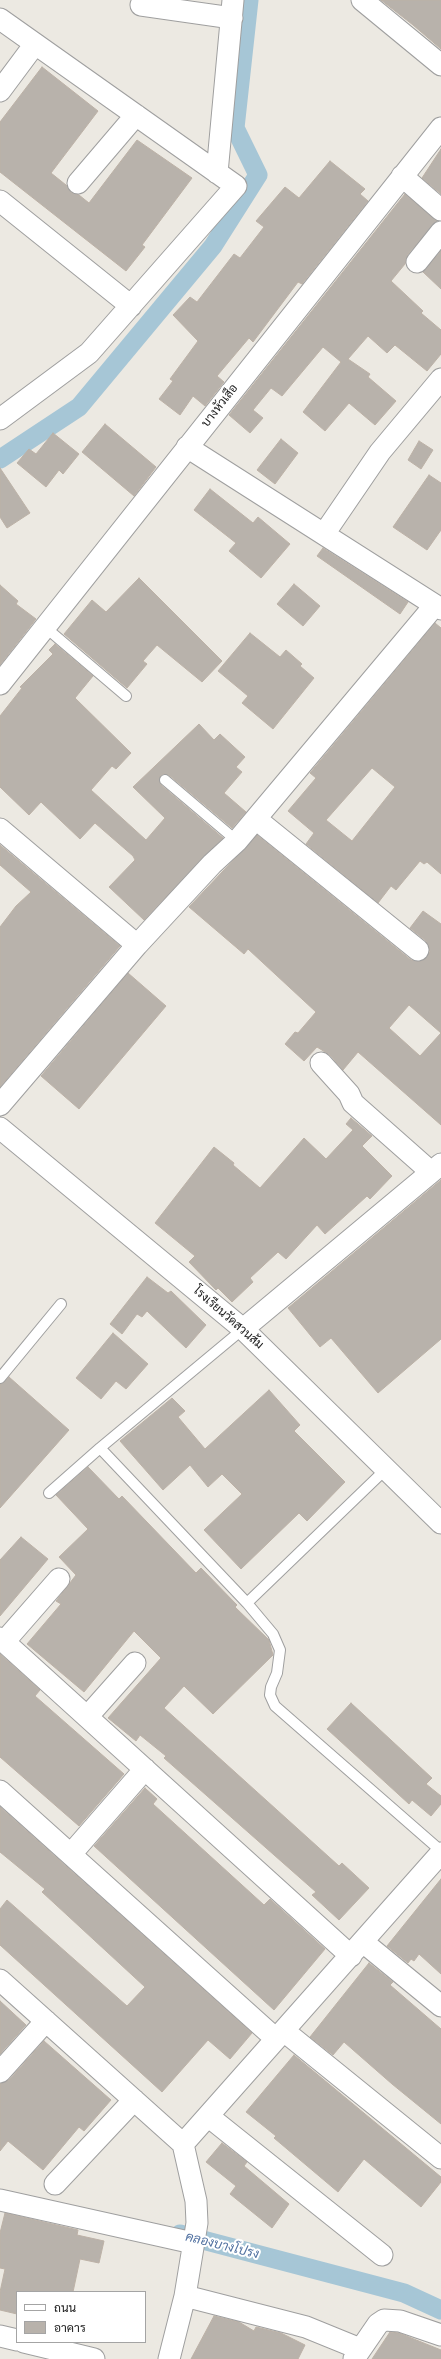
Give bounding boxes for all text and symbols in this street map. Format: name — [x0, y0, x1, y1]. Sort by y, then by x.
street label: บางหัวเสือ — [199, 382, 241, 430]
street label: โรงเรียนวัดสวนส้ม — [190, 1284, 266, 1352]
water label: คลองบางโปรง — [184, 2229, 260, 2263]
legend — [16, 2291, 146, 2343]
text: ถนน — [54, 2300, 76, 2316]
text: อาคาร — [54, 2320, 86, 2336]

